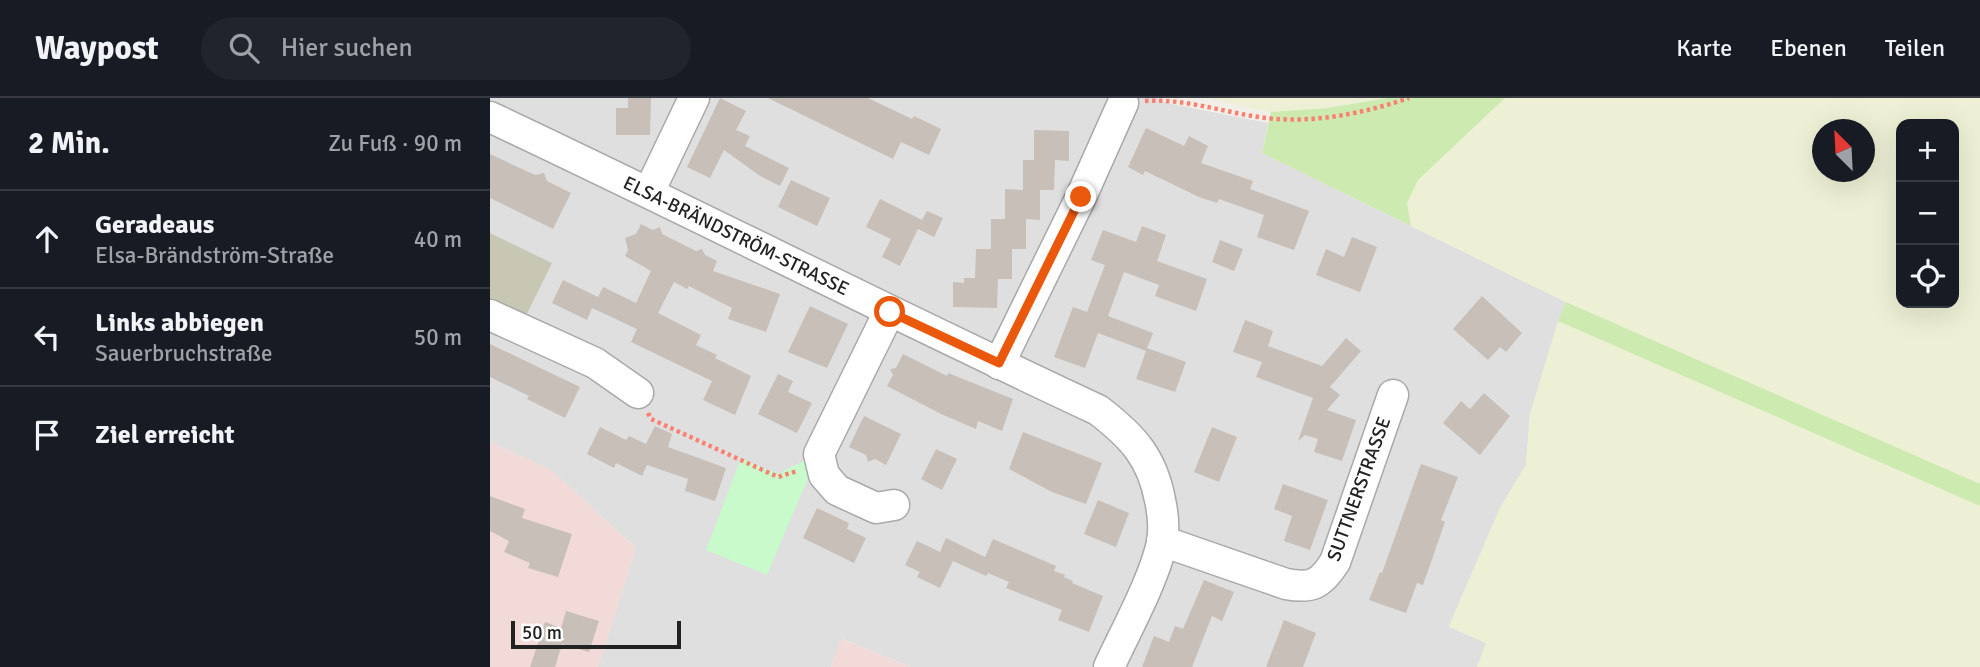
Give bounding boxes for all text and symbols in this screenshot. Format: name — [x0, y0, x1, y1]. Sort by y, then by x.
search box — [201, 17, 691, 80]
text: Waypost — [35, 28, 159, 69]
icon: search — [225, 29, 263, 67]
text: Hier suchen — [281, 32, 413, 64]
text: Karte — [1676, 33, 1732, 63]
text: Ebenen — [1770, 33, 1847, 63]
text: Teilen — [1885, 33, 1945, 63]
north arrow — [1812, 119, 1875, 182]
map controls — [1896, 119, 1959, 308]
button: + — [1896, 119, 1959, 182]
text: 2 Min. — [28, 125, 110, 162]
text: Zu Fuß · 90 m — [328, 129, 462, 158]
street label: ELSA-BRÄNDSTRÖM-STRASSE — [619, 171, 853, 301]
route end — [1065, 181, 1096, 212]
button: − — [1896, 182, 1959, 245]
text: Geradeaus — [95, 209, 214, 241]
icon: ahead — [28, 220, 66, 258]
text: 40 m — [414, 225, 462, 254]
text: Elsa-Brändström-Straße — [95, 241, 334, 270]
button: locate — [1896, 245, 1959, 308]
route start — [874, 296, 905, 327]
text: Links abbiegen — [95, 307, 264, 339]
icon: left — [28, 318, 66, 356]
text: 50 m — [414, 323, 462, 352]
text: Sauerbruchstraße — [95, 339, 272, 368]
street label: SUTTNERSTRASSE — [1322, 414, 1396, 564]
icon: arrive — [28, 416, 66, 454]
text: Ziel erreicht — [95, 419, 235, 451]
scale bar — [511, 618, 681, 650]
text: 50 m — [522, 621, 562, 645]

